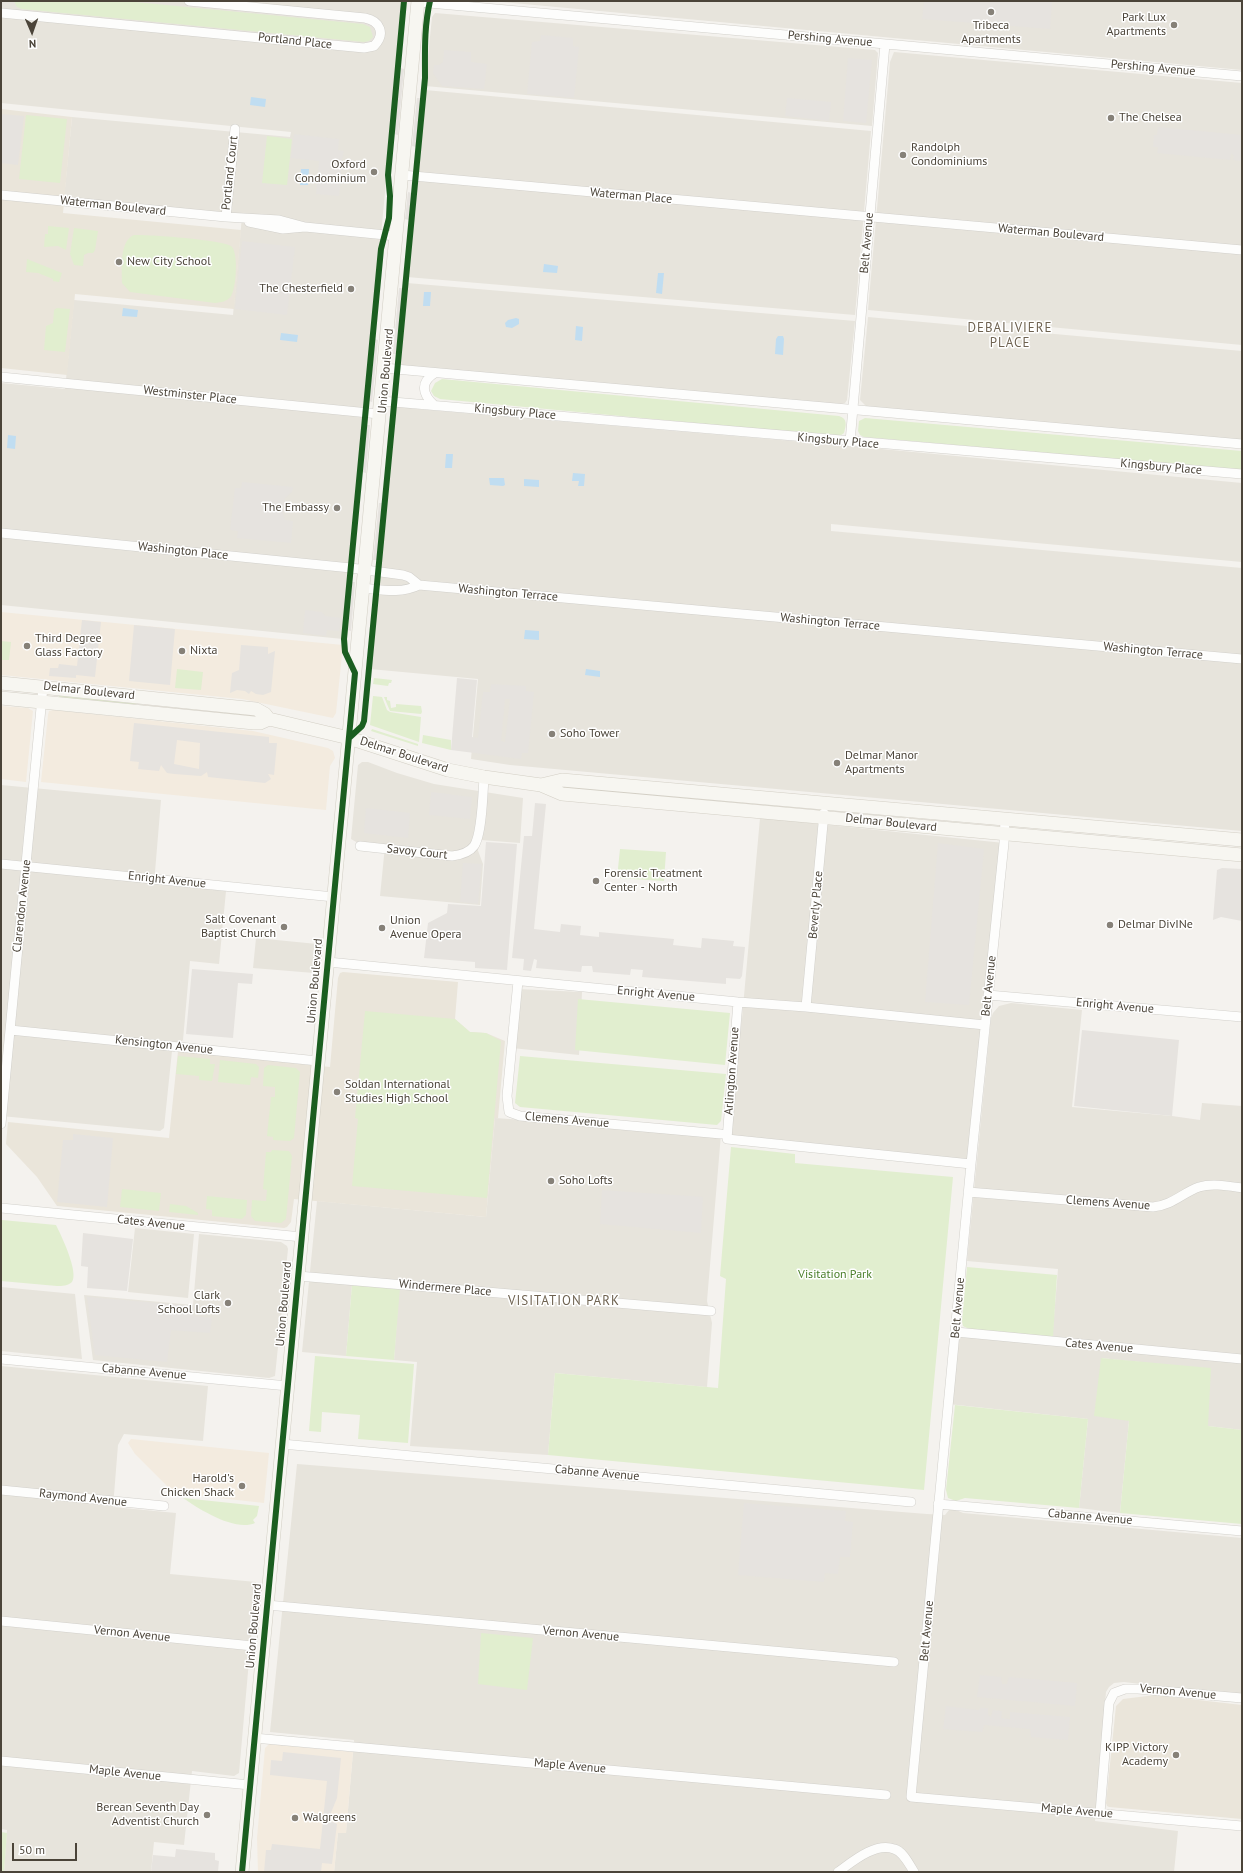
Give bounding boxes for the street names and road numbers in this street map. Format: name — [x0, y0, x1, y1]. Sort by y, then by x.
street label: Pershing Avenue — [787, 28, 873, 50]
street label: Portland Place — [257, 30, 333, 52]
street label: Pershing Avenue — [1110, 57, 1196, 79]
street label: Portland Court — [219, 135, 241, 211]
street label: Waterman Place — [589, 185, 673, 207]
street label: Waterman Boulevard — [59, 193, 167, 219]
street label: Belt Avenue — [857, 212, 877, 274]
street label: Waterman Boulevard — [997, 221, 1105, 245]
street label: Union Boulevard — [375, 328, 397, 414]
street label: Westminster Place — [143, 383, 237, 407]
street label: Kingsbury Place — [474, 401, 556, 423]
street label: Kingsbury Place — [797, 430, 879, 452]
street label: Kingsbury Place — [1120, 456, 1202, 478]
street label: Washington Place — [137, 539, 229, 563]
street label: Washington Terrace — [458, 581, 558, 605]
street label: Washington Terrace — [780, 610, 880, 634]
street label: Washington Terrace — [1103, 639, 1203, 663]
street label: Delmar Boulevard — [43, 679, 135, 703]
street label: Delmar Boulevard — [358, 734, 450, 776]
street label: Delmar Boulevard — [845, 811, 937, 835]
street label: Savoy Court — [386, 842, 448, 862]
street label: Clarendon Avenue — [10, 859, 34, 953]
street label: Enright Avenue — [127, 869, 207, 891]
street label: Beverly Place — [806, 870, 826, 940]
street label: Union Boulevard — [304, 938, 326, 1024]
street label: Belt Avenue — [979, 955, 999, 1017]
street label: Enright Avenue — [616, 983, 696, 1005]
street label: Enright Avenue — [1075, 995, 1155, 1017]
street label: Arlington Avenue — [722, 1026, 742, 1116]
street label: Kensington Avenue — [114, 1033, 214, 1057]
street label: Clemens Avenue — [524, 1109, 610, 1131]
street label: Clemens Avenue — [1065, 1193, 1151, 1213]
street label: Cates Avenue — [116, 1212, 186, 1234]
street label: Union Boulevard — [273, 1261, 295, 1347]
street label: Windermere Place — [398, 1277, 492, 1299]
street label: Belt Avenue — [948, 1277, 968, 1339]
street label: Cates Avenue — [1064, 1336, 1134, 1356]
street label: Cabanne Avenue — [101, 1361, 187, 1383]
street label: Cabanne Avenue — [554, 1462, 640, 1484]
street label: Raymond Avenue — [38, 1486, 128, 1510]
street label: Cabanne Avenue — [1047, 1506, 1133, 1528]
street label: Union Boulevard — [243, 1583, 265, 1669]
street label: Belt Avenue — [917, 1600, 937, 1662]
street label: Vernon Avenue — [93, 1623, 171, 1645]
street label: Vernon Avenue — [542, 1623, 620, 1645]
street label: Vernon Avenue — [1139, 1681, 1217, 1703]
street label: Maple Avenue — [533, 1756, 607, 1776]
street label: Maple Avenue — [88, 1762, 162, 1784]
street label: Maple Avenue — [1040, 1801, 1114, 1821]

